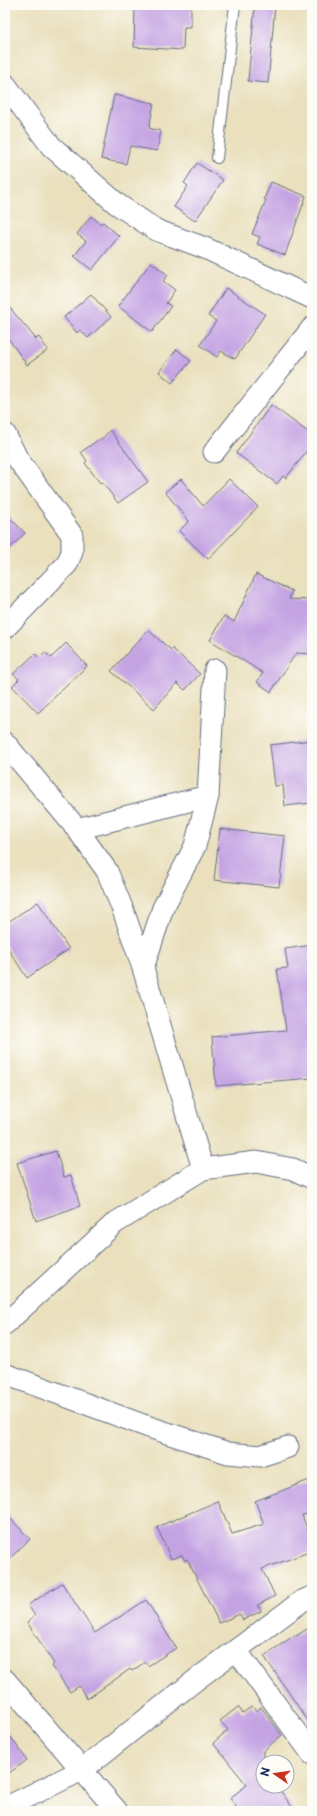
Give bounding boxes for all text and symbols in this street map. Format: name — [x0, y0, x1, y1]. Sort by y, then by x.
north arrow — [255, 1754, 295, 1794]
text: N — [256, 1765, 274, 1778]

